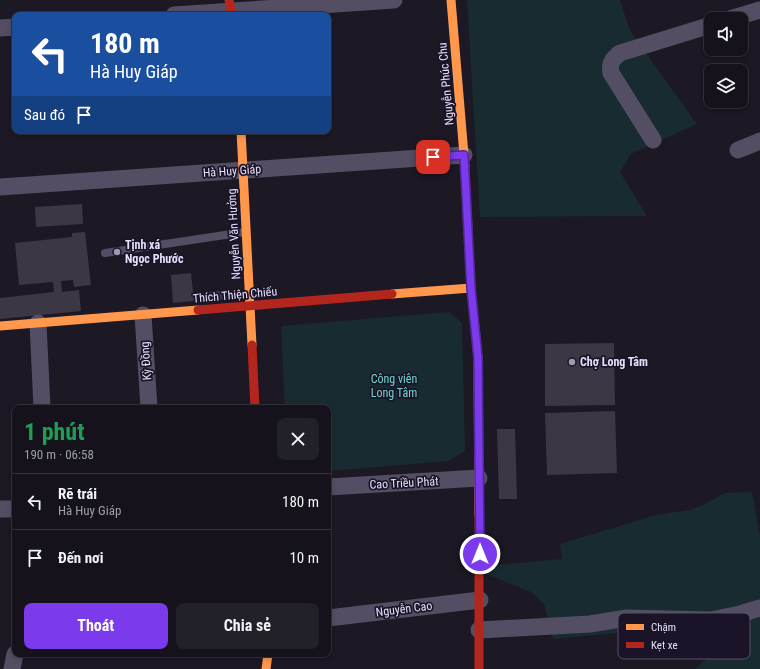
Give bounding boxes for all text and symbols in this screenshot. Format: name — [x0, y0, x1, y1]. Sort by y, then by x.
map controls — [704, 12, 748, 108]
button: sound — [704, 12, 748, 56]
text: 180 m — [90, 27, 160, 60]
icon: left — [24, 28, 76, 80]
street label: Nguyễn Phúc Chu — [435, 42, 457, 126]
text: Hà Huy Giáp — [90, 61, 178, 82]
button: layers — [704, 64, 748, 108]
icon: arrive — [73, 104, 95, 126]
text: Sau đó — [24, 106, 65, 124]
pin — [416, 140, 450, 174]
icon: arrive — [422, 146, 444, 168]
street label: Hà Huy Giáp — [202, 162, 262, 180]
street label: Nguyễn Văn Hưởng — [225, 188, 243, 280]
place label: Tịnh xá Ngọc Phước — [125, 238, 184, 266]
marker: Tịnh xá Ngọc Phước — [112, 247, 122, 257]
street label: Thích Thiện Chiếu — [192, 284, 278, 306]
street label: Kỳ Đồng — [138, 341, 154, 381]
place label: Chợ Long Tâm — [580, 355, 648, 369]
marker: Chợ Long Tâm — [567, 357, 577, 367]
park label: Công viên Long Tâm — [371, 372, 418, 400]
text: 1 phút — [24, 418, 85, 446]
button: close — [277, 418, 319, 460]
text: 190 m · 06:58 — [24, 447, 94, 462]
street label: Cao Triều Phát — [369, 474, 439, 492]
text: Rẽ trái — [58, 485, 97, 503]
icon: left — [24, 491, 46, 513]
text: 180 m — [282, 493, 319, 511]
text: Hà Huy Giáp — [58, 503, 121, 518]
position arrow — [459, 533, 501, 575]
icon: arrive — [24, 547, 46, 569]
text: Đến nơi — [58, 549, 104, 567]
text: 10 m — [289, 549, 319, 567]
street label: Nguyễn Cao — [375, 599, 433, 619]
button: Thoát — [24, 603, 168, 649]
button: Chia sẻ — [176, 603, 319, 649]
legend — [618, 613, 750, 659]
text: Chậm — [651, 621, 676, 634]
text: Kẹt xe — [651, 639, 678, 652]

